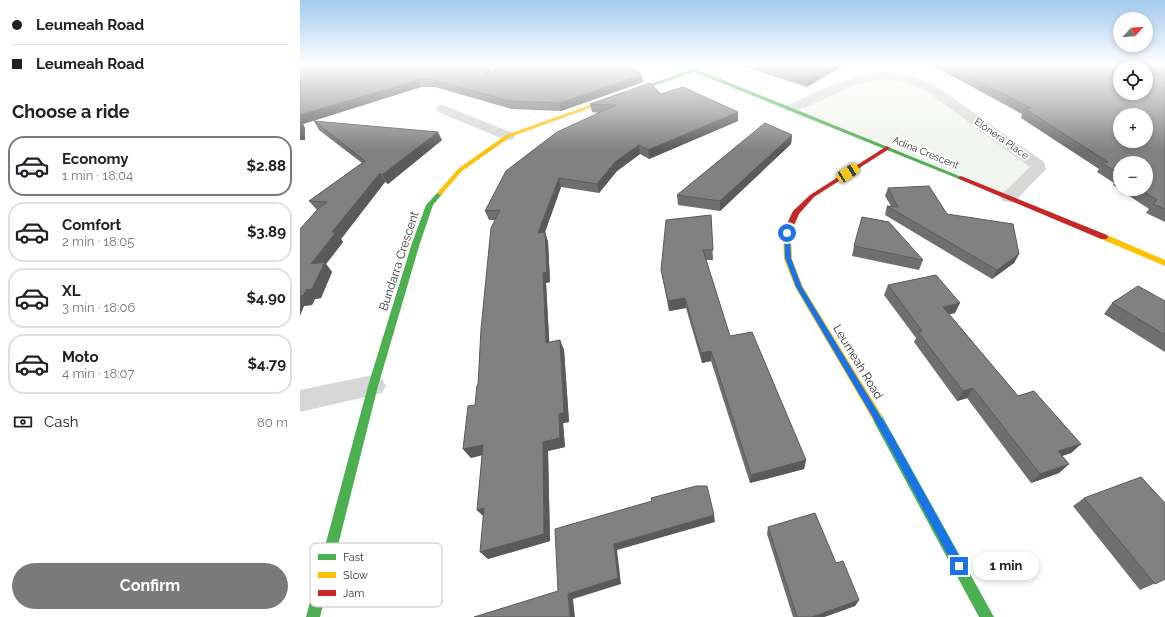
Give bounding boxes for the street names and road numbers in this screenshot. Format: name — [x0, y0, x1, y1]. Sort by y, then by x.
street label: Elonera Place — [972, 116, 1031, 161]
street label: Adina Crescent — [891, 134, 961, 171]
street label: Bundarra Crescent — [376, 210, 422, 312]
street label: Leumeah Road — [830, 322, 886, 402]

